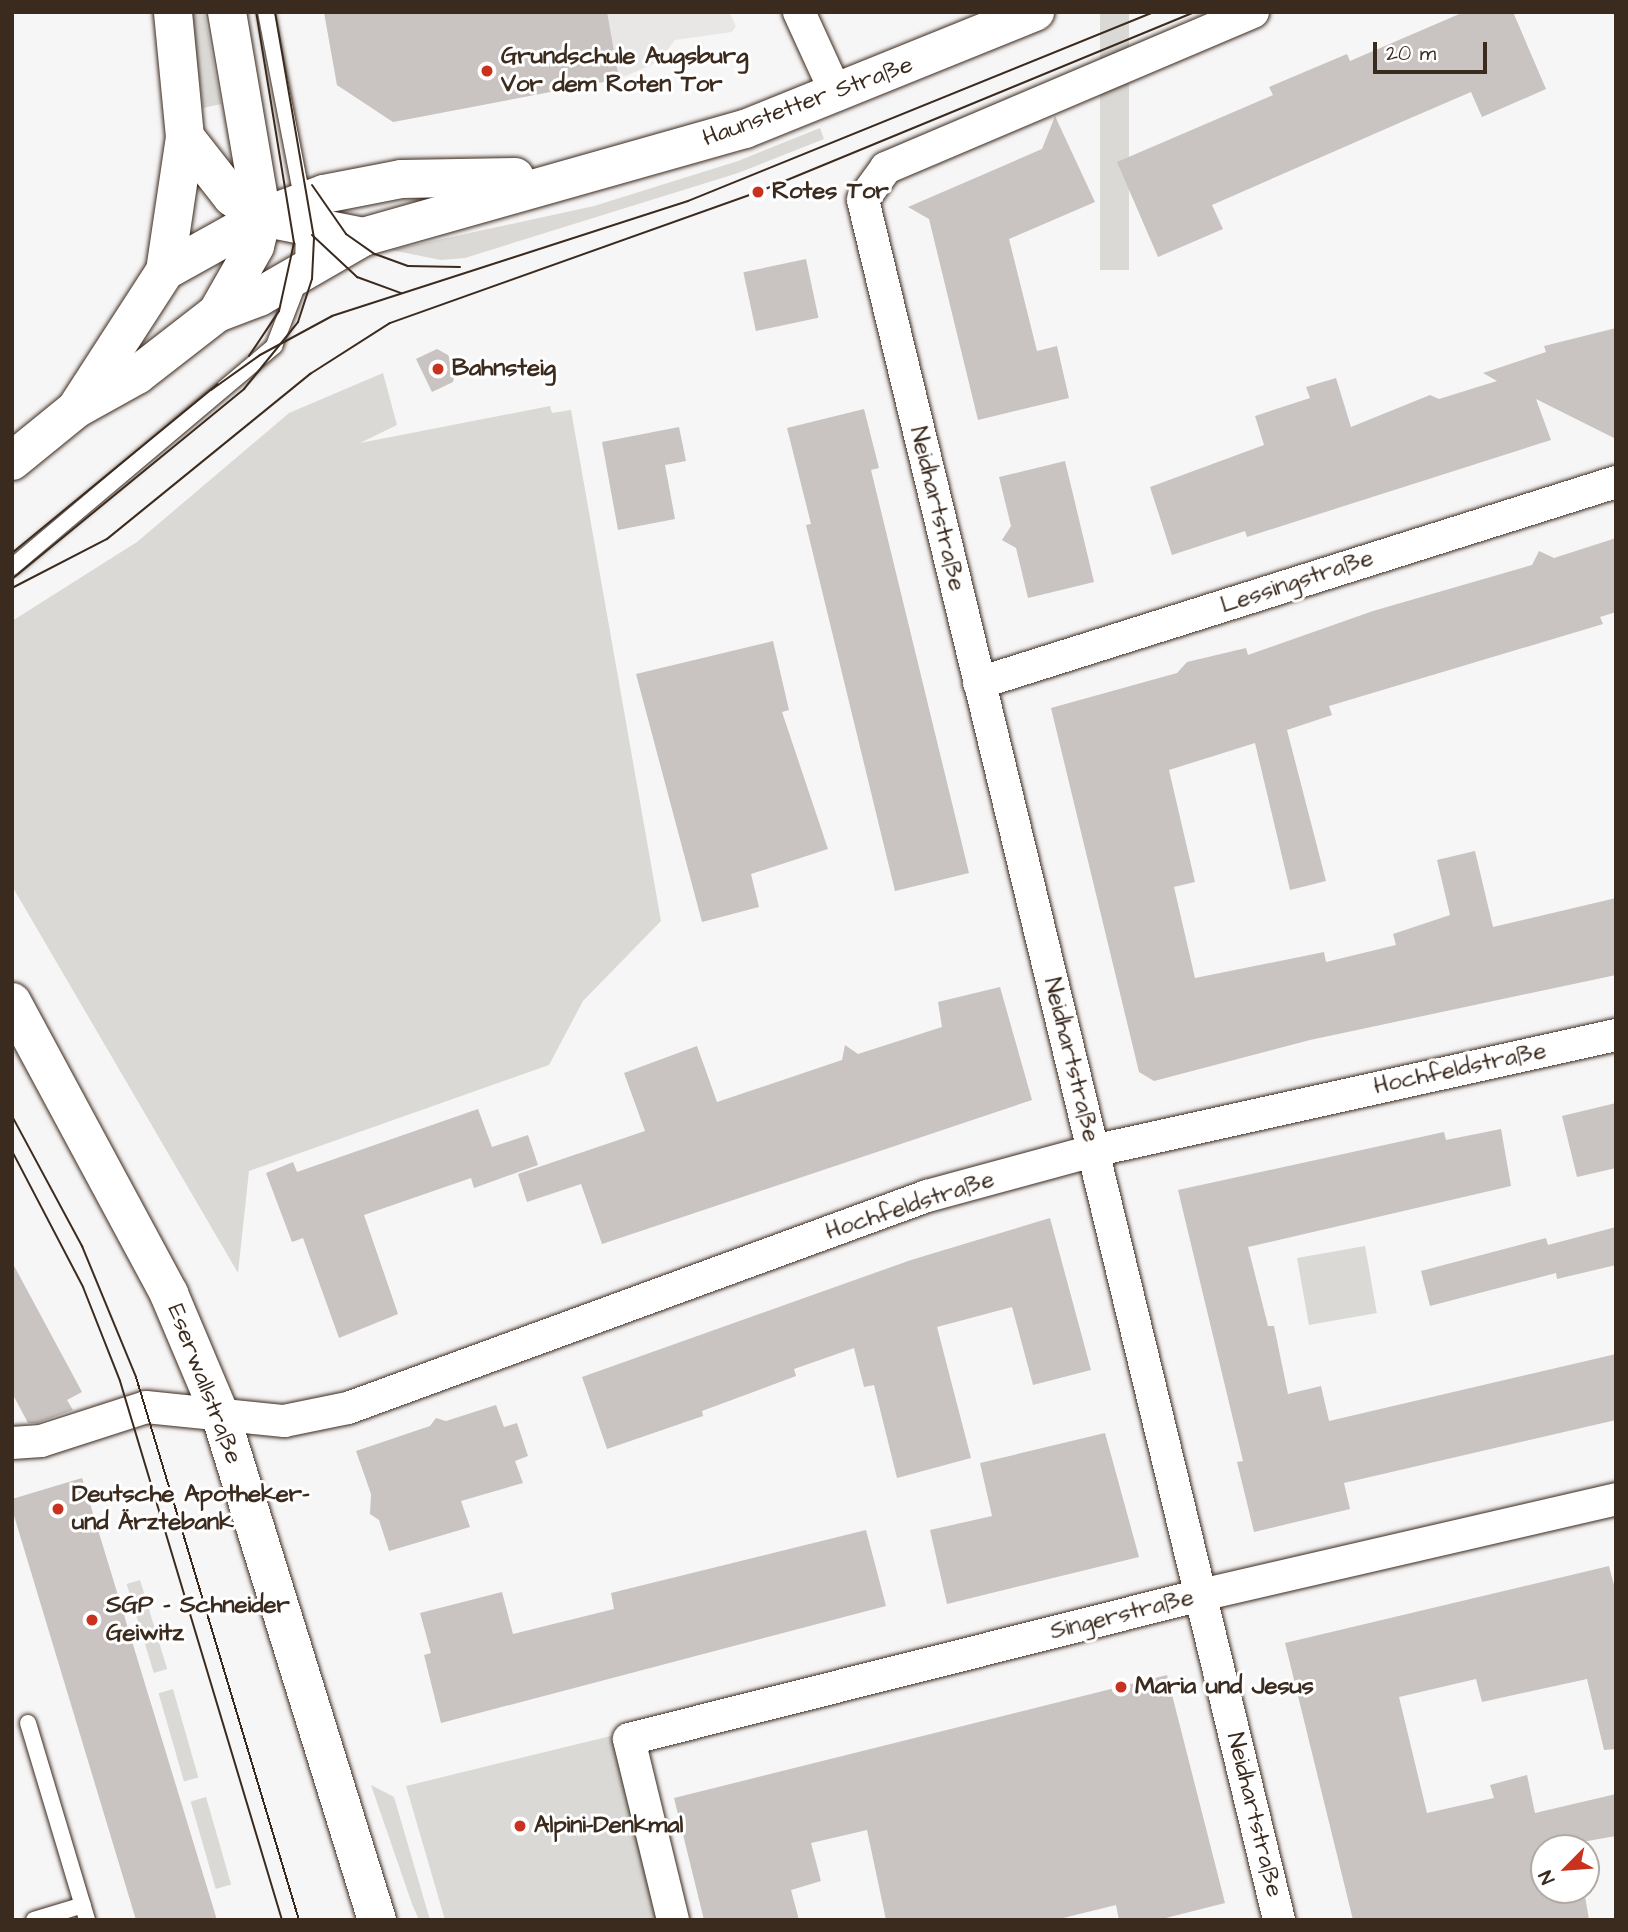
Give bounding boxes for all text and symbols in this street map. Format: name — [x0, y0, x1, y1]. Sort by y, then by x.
scale bar — [1376, 28, 1490, 72]
text: 20 m — [1386, 39, 1436, 68]
place label: Grundschule Augsburg Vor dem Roten Tor — [501, 43, 748, 99]
street label: Haunstetter Straße — [699, 51, 917, 153]
marker: Grundschule Augsburg Vor dem Roten Tor — [479, 63, 495, 79]
place label: Rotes Tor — [772, 178, 889, 206]
marker: Rotes Tor — [750, 184, 766, 200]
place label: Bahnsteig — [452, 355, 556, 383]
marker: Bahnsteig — [430, 361, 446, 377]
street label: Neidhartstraße — [903, 424, 971, 594]
street label: Lessingstraße — [1217, 544, 1377, 620]
street label: Neidhartstraße — [1037, 975, 1105, 1145]
street label: Hochfeldstraße — [1371, 1037, 1549, 1101]
street label: Hochfeldstraße — [822, 1165, 998, 1247]
street label: Eserwallstraße — [160, 1300, 248, 1468]
place label: Deutsche Apotheker- und Ärztebank — [72, 1481, 309, 1537]
marker: Deutsche Apotheker- und Ärztebank — [50, 1501, 66, 1517]
street label: Singerstraße — [1047, 1583, 1197, 1647]
place label: SGP - Schneider Geiwitz — [106, 1592, 290, 1648]
marker: SGP - Schneider Geiwitz — [84, 1612, 100, 1628]
place label: Maria und Jesus — [1135, 1673, 1314, 1701]
marker: Maria und Jesus — [1113, 1679, 1129, 1695]
street label: Neidhartstraße — [1220, 1730, 1288, 1900]
place label: Alpini-Denkmal — [534, 1812, 683, 1840]
marker: Alpini-Denkmal — [512, 1818, 528, 1834]
north arrow — [1530, 1834, 1600, 1904]
text: N — [1533, 1866, 1562, 1888]

